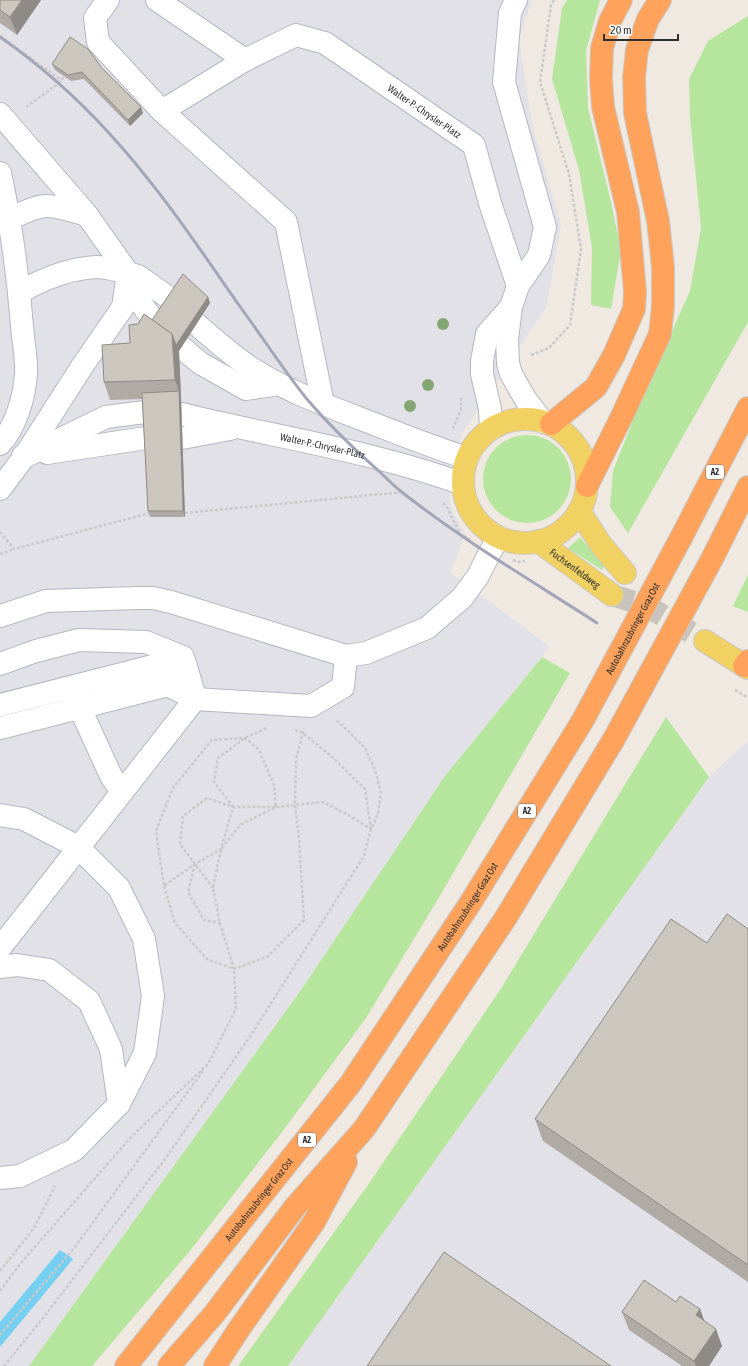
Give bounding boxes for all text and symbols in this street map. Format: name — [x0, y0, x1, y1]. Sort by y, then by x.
scale bar — [604, 16, 678, 42]
text: 20 m — [610, 23, 632, 37]
street label: Walter-P.-Chrysler-Platz — [386, 83, 463, 141]
street label: Walter-P.-Chrysler-Platz — [279, 431, 366, 461]
road number: A2 — [706, 465, 724, 479]
street label: Fuchsenfeldweg — [548, 546, 603, 591]
street label: Autobahnzubringer Graz Ost — [604, 581, 662, 676]
road number: A2 — [518, 804, 536, 818]
street label: Autobahnzubringer Graz Ost — [435, 860, 500, 953]
road number: A2 — [298, 1133, 316, 1147]
street label: Autobahnzubringer Graz Ost — [223, 1156, 295, 1243]

